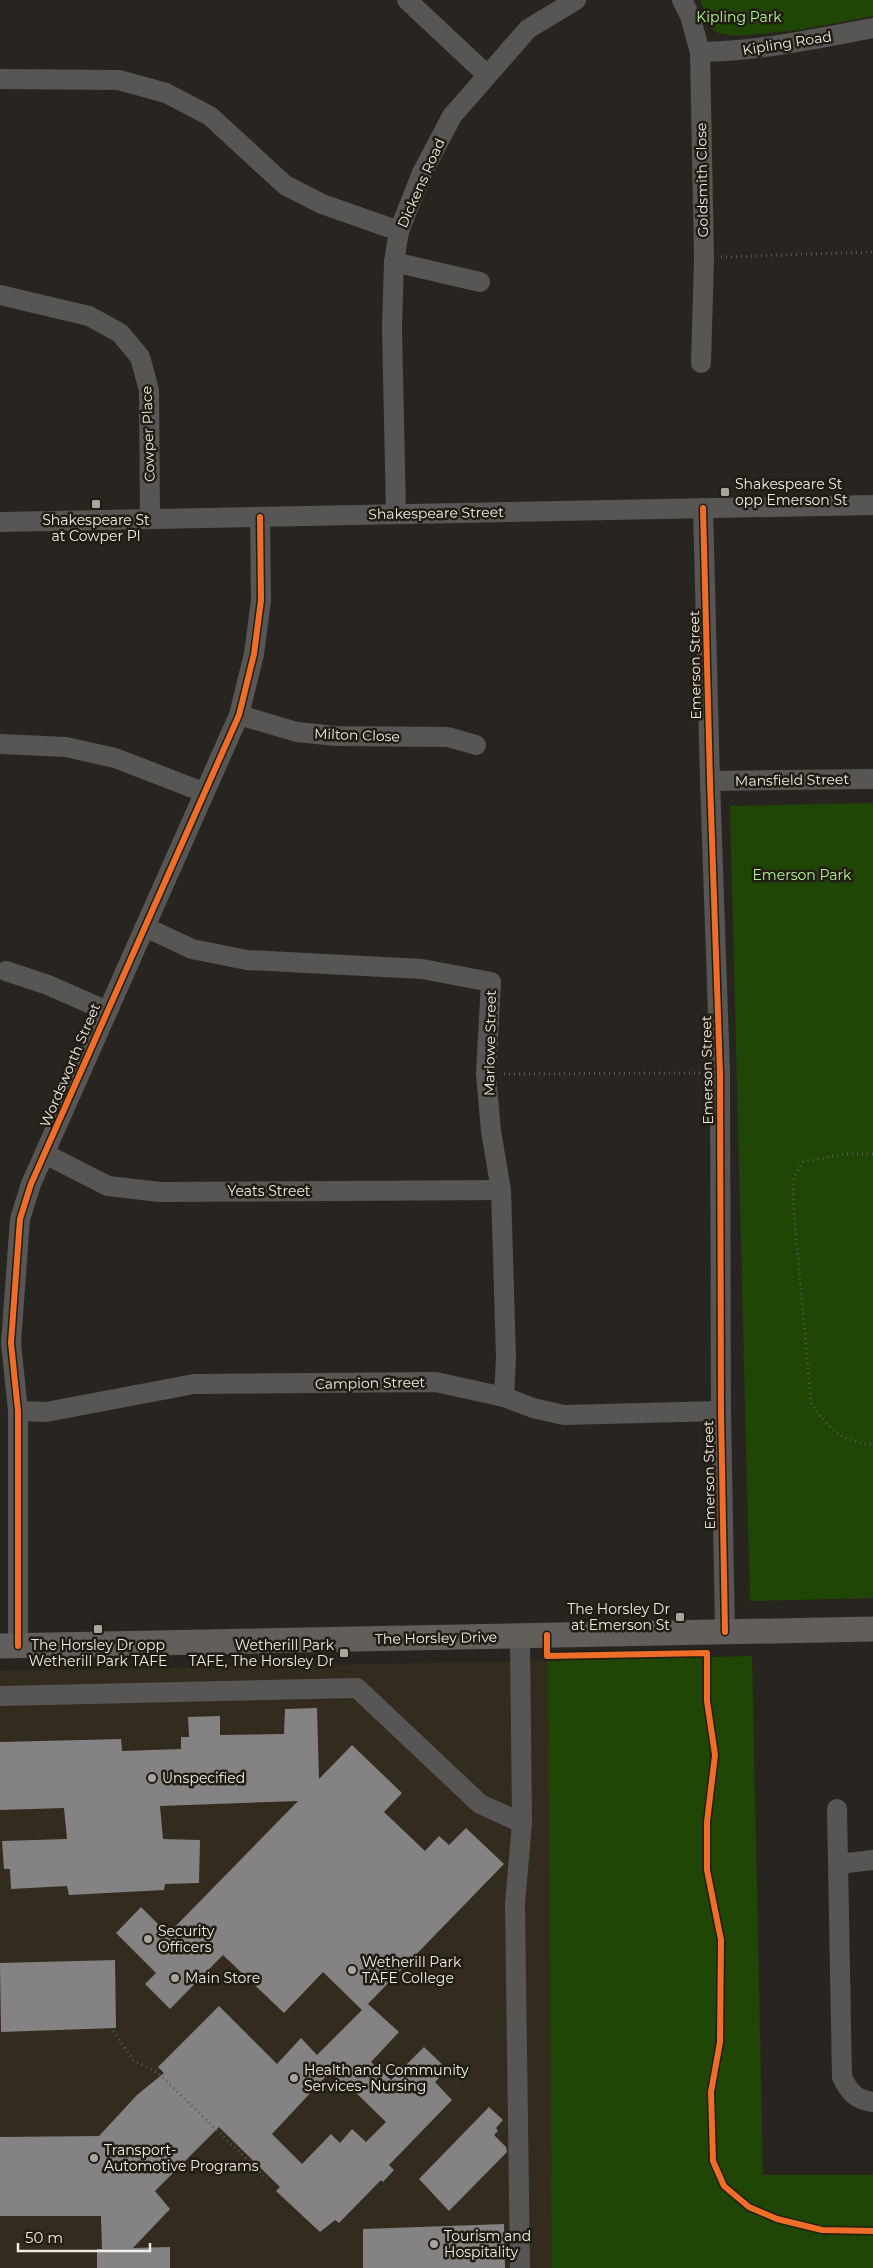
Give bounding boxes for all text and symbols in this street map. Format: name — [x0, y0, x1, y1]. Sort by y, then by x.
park label: Kipling Park — [696, 8, 782, 26]
street label: Kipling Road — [741, 27, 833, 59]
street label: Goldsmith Close — [692, 122, 712, 238]
street label: Dickens Road — [393, 135, 449, 231]
street label: Cowper Place — [137, 386, 159, 482]
place label: Shakespeare St opp Emerson St — [735, 475, 848, 509]
marker: Shakespeare St opp Emerson St — [719, 486, 731, 498]
marker: Shakespeare St at Cowper Pl — [90, 498, 102, 510]
street label: Shakespeare Street — [368, 503, 504, 523]
place label: Shakespeare St at Cowper Pl — [42, 511, 150, 545]
street label: Emerson Street — [685, 610, 705, 720]
street label: Milton Close — [314, 725, 400, 745]
street label: Mansfield Street — [735, 770, 850, 790]
park label: Emerson Park — [753, 866, 852, 884]
street label: Marlowe Street — [480, 990, 500, 1096]
street label: Wordsworth Street — [36, 1000, 104, 1130]
street label: Emerson Street — [697, 1015, 717, 1125]
street label: Yeats Street — [227, 1182, 311, 1200]
street label: Campion Street — [315, 1373, 426, 1393]
street label: Emerson Street — [699, 1420, 719, 1530]
place label: The Horsley Dr at Emerson St — [567, 1600, 670, 1634]
marker: The Horsley Dr at Emerson St — [674, 1611, 686, 1623]
marker: The Horsley Dr opp Wetherill Park TAFE — [92, 1623, 104, 1635]
street label: The Horsley Drive — [375, 1628, 497, 1648]
place label: The Horsley Dr opp Wetherill Park TAFE — [29, 1636, 167, 1670]
place label: Wetherill Park TAFE, The Horsley Dr — [189, 1636, 335, 1670]
marker: Wetherill Park TAFE, The Horsley Dr — [338, 1647, 350, 1659]
place label: Unspecified — [162, 1769, 245, 1787]
marker: Unspecified — [146, 1772, 158, 1784]
place label: Security Officers — [158, 1922, 215, 1956]
marker: Security Officers — [142, 1933, 154, 1945]
place label: Wetherill Park TAFE College — [362, 1953, 462, 1987]
marker: Wetherill Park TAFE College — [346, 1964, 358, 1976]
place label: Main Store — [185, 1969, 260, 1987]
marker: Main Store — [169, 1972, 181, 1984]
place label: Health and Community Services- Nursing — [304, 2061, 469, 2095]
marker: Health and Community Services- Nursing — [288, 2072, 300, 2084]
place label: Transport- Automotive Programs — [104, 2141, 259, 2175]
marker: Transport- Automotive Programs — [88, 2152, 100, 2164]
scale bar — [18, 2220, 150, 2252]
place label: Tourism and Hospitality — [444, 2227, 531, 2261]
text: 50 m — [25, 2228, 63, 2247]
marker: Tourism and Hospitality — [428, 2238, 440, 2250]

